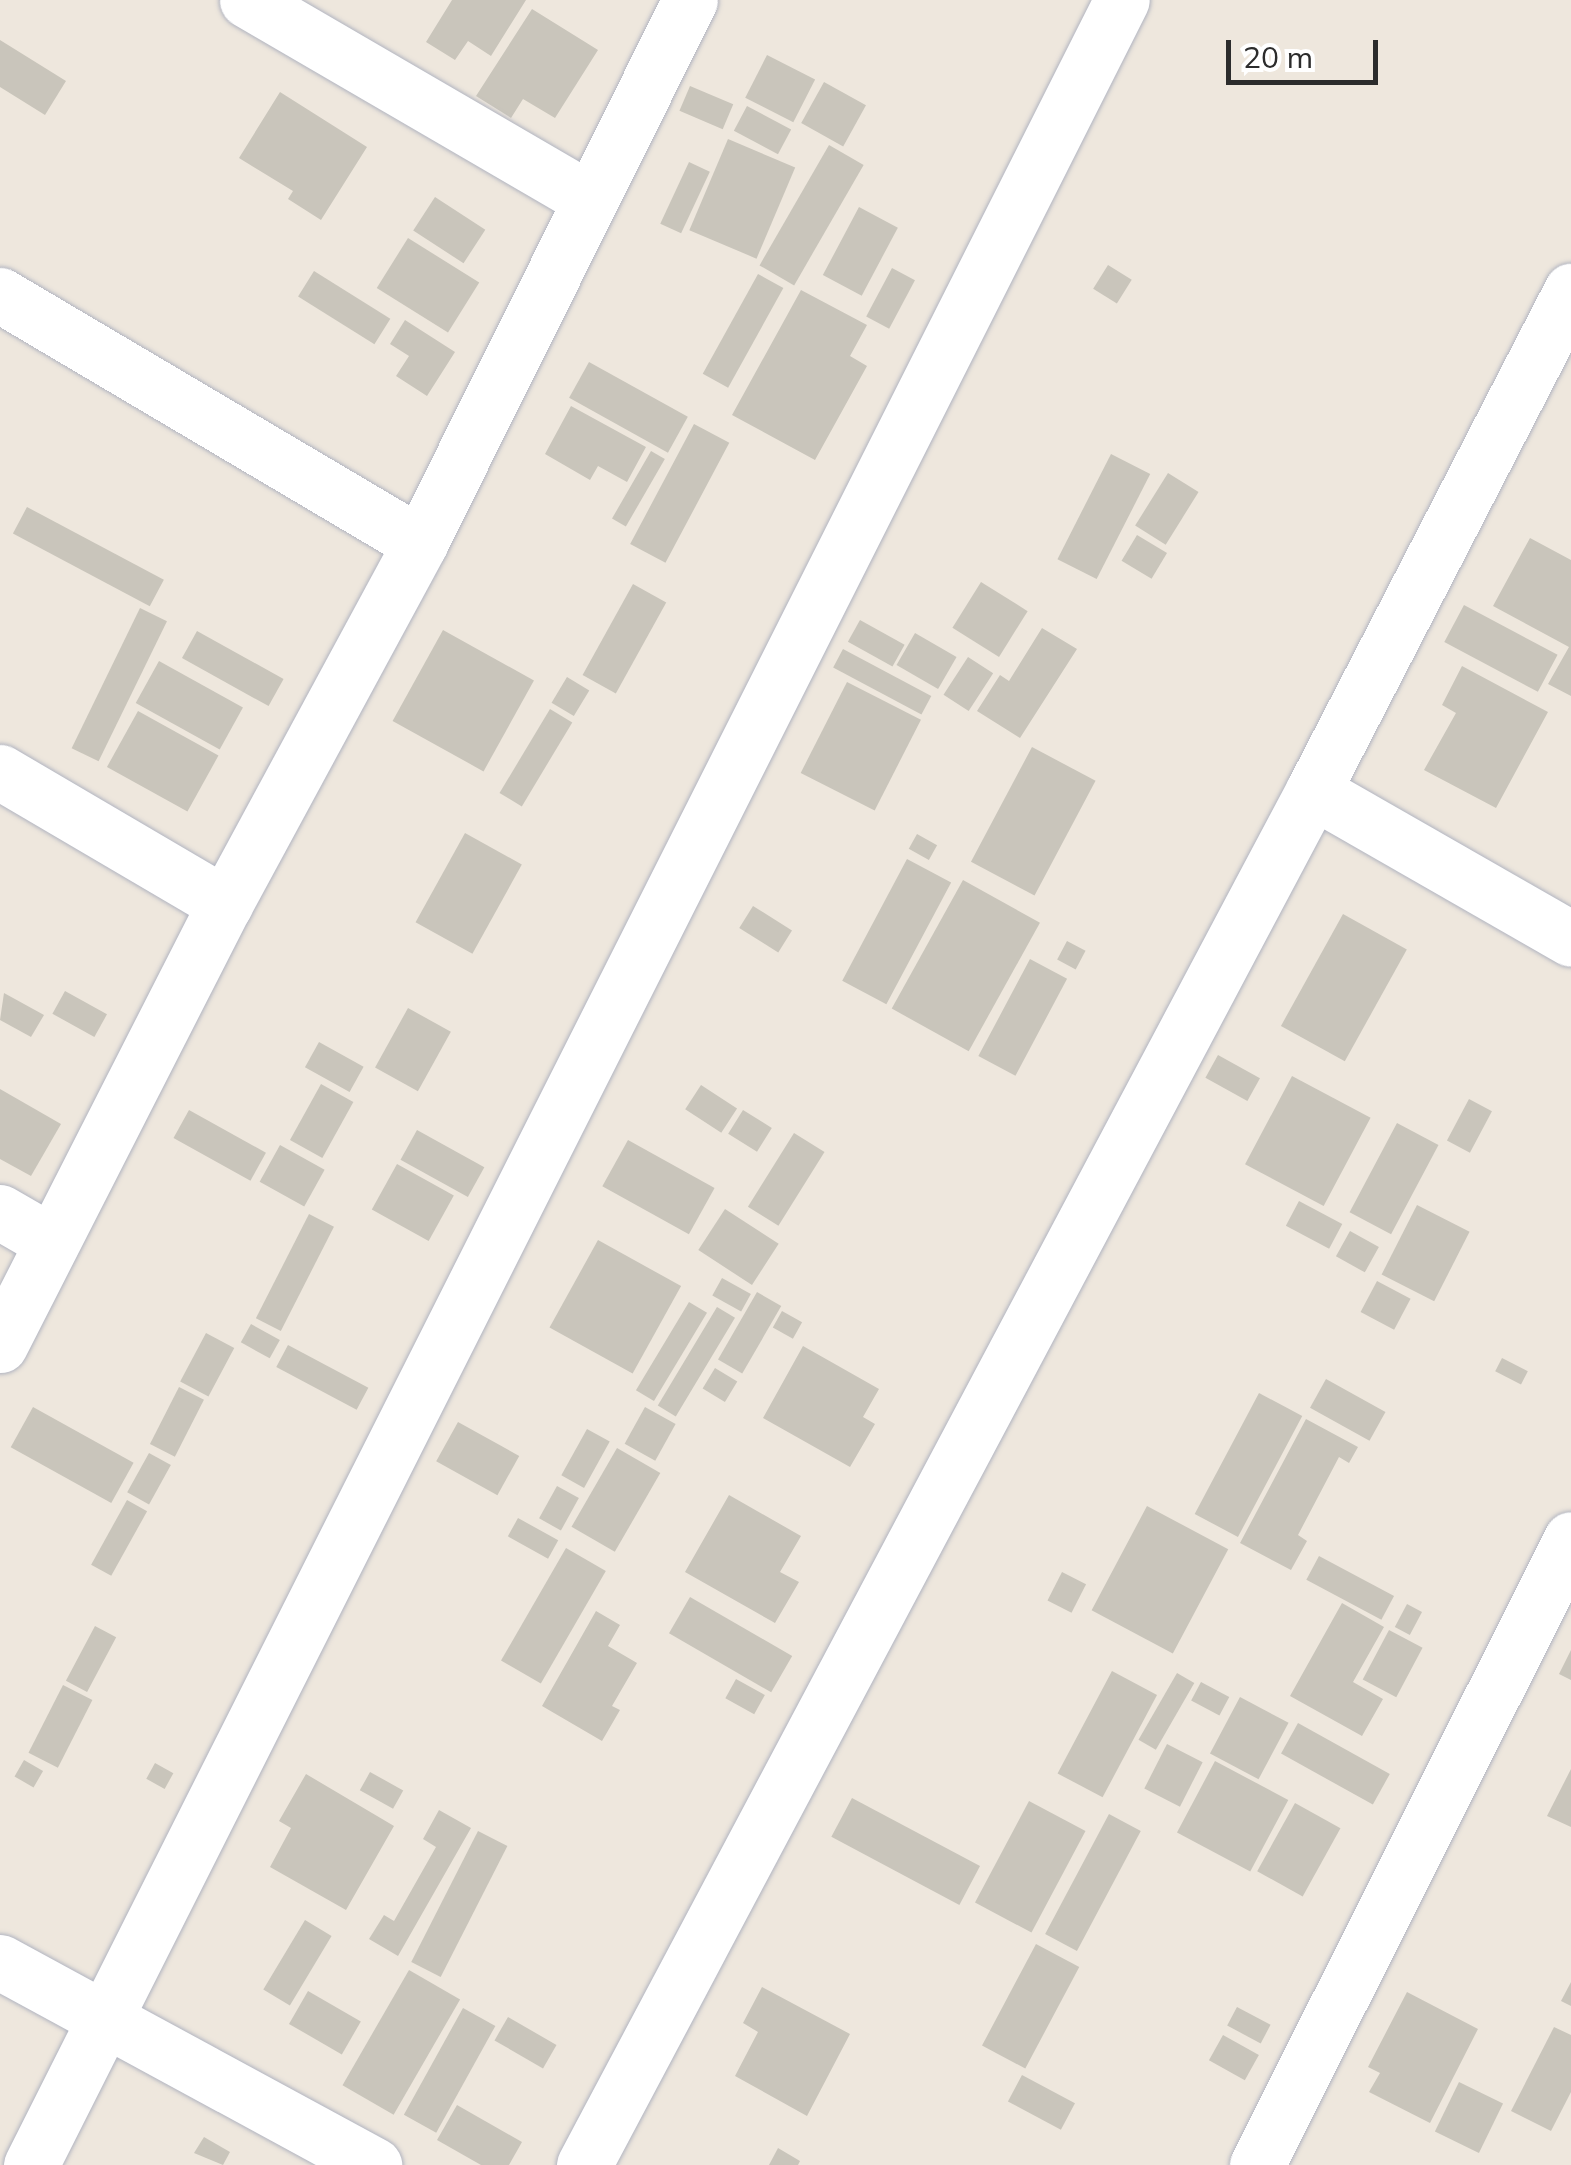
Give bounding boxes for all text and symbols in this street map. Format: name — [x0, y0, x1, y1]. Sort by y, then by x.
scale bar — [1231, 20, 1384, 82]
text: 20 m — [1243, 38, 1313, 76]

